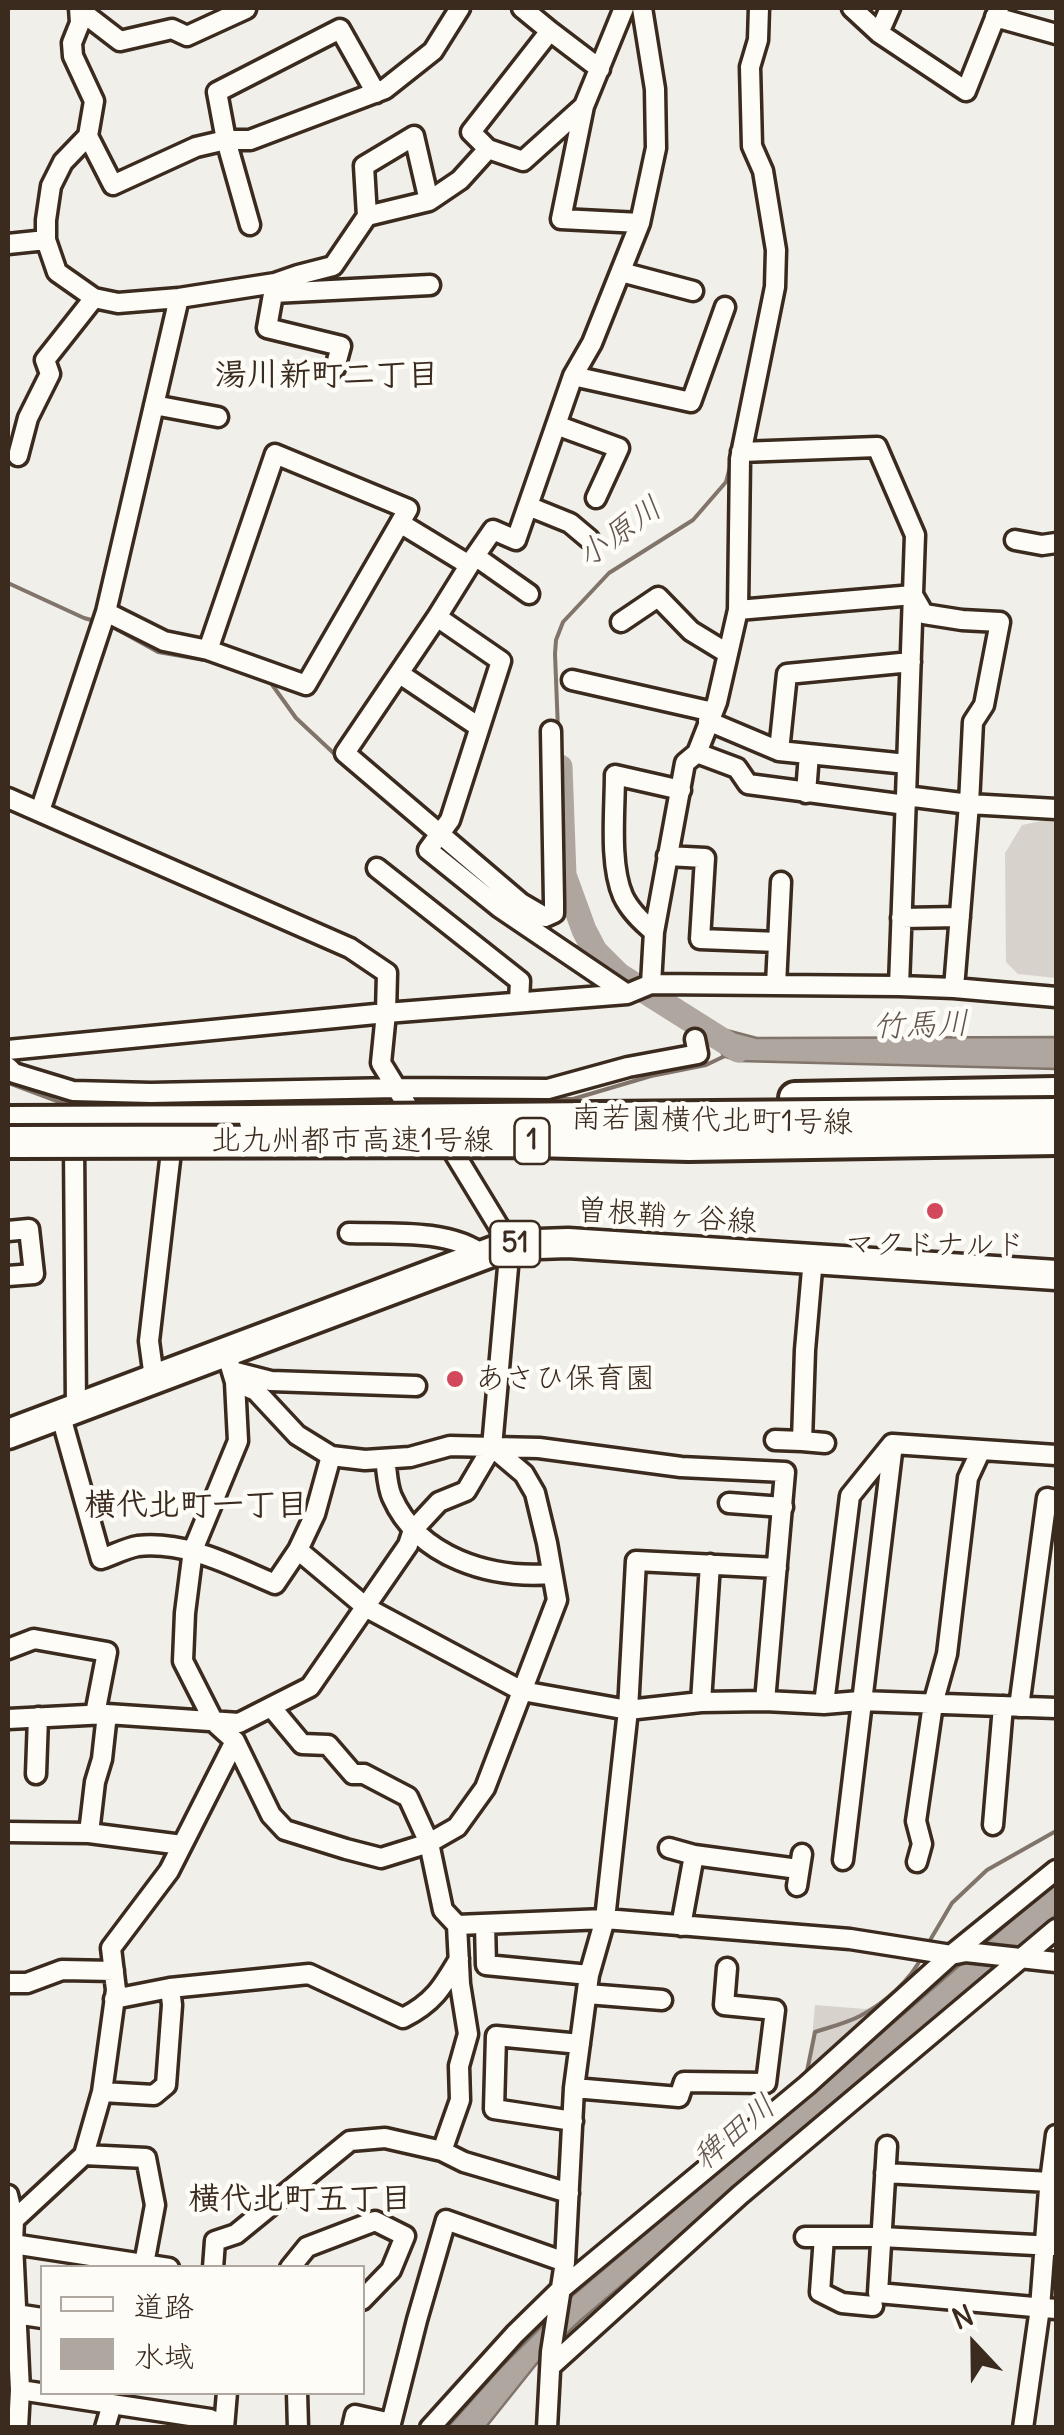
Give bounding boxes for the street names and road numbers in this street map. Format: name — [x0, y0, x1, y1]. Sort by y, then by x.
street label: 南若園横代北町1号線 — [571, 1101, 853, 1141]
road number: 1 — [514, 1118, 550, 1164]
street label: 北九州都市高速1号線 — [211, 1123, 493, 1159]
street label: 曽根鞘ヶ谷線 — [576, 1193, 758, 1241]
road number: 51 — [490, 1221, 540, 1267]

